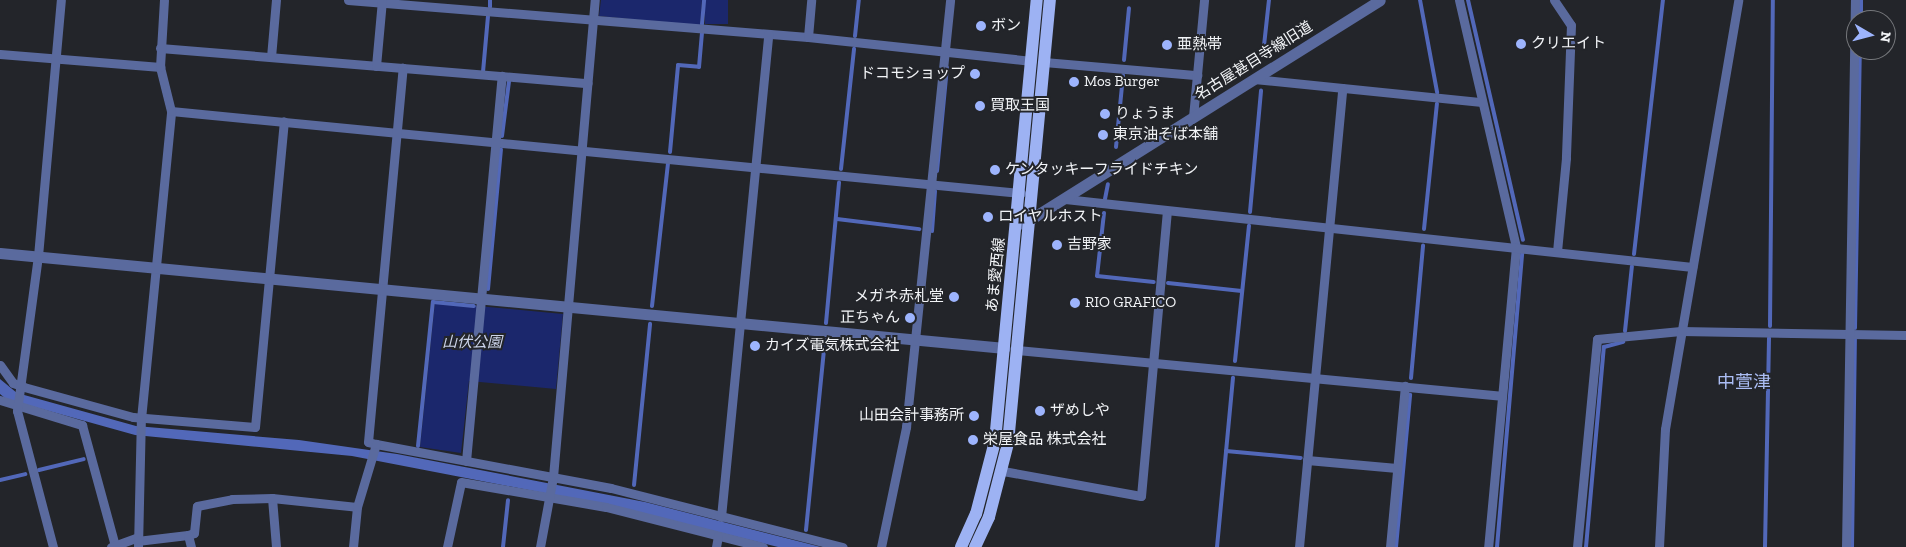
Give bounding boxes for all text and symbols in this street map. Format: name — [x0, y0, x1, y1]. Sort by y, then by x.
north arrow — [1846, 10, 1896, 60]
place label: ボン — [991, 17, 1021, 35]
street label: 名古屋甚目寺線旧道 — [1192, 18, 1316, 104]
marker: ボン — [975, 20, 987, 32]
text: N — [1876, 31, 1895, 43]
place label: クリエイト — [1531, 35, 1606, 53]
place label: 亜熱帯 — [1177, 36, 1222, 54]
marker: クリエイト — [1515, 38, 1527, 50]
marker: 亜熱帯 — [1161, 39, 1173, 51]
place label: ドコモショップ — [860, 65, 965, 83]
marker: ドコモショップ — [969, 68, 981, 80]
place label: Mos Burger — [1084, 73, 1160, 91]
marker: Mos Burger — [1068, 76, 1080, 88]
place label: 買取王国 — [990, 97, 1050, 115]
marker: 買取王国 — [974, 100, 986, 112]
place label: りょうま — [1115, 105, 1175, 123]
marker: りょうま — [1099, 108, 1111, 120]
place label: 東京油そば本舗 — [1113, 126, 1218, 144]
marker: 東京油そば本舗 — [1097, 129, 1109, 141]
place label: ケンタッキーフライドチキン — [1005, 161, 1200, 179]
marker: ケンタッキーフライドチキン — [989, 164, 1001, 176]
place label: ロイヤルホスト — [998, 208, 1103, 226]
marker: ロイヤルホスト — [982, 211, 994, 223]
place label: 吉野家 — [1067, 236, 1112, 254]
street label: あま愛西線 — [983, 237, 1009, 313]
marker: 吉野家 — [1051, 239, 1063, 251]
place label: メガネ赤札堂 — [854, 288, 944, 306]
marker: メガネ赤札堂 — [948, 291, 960, 303]
place label: RIO GRAFICO — [1085, 294, 1176, 312]
marker: RIO GRAFICO — [1069, 297, 1081, 309]
place label: 正ちゃん — [840, 309, 900, 327]
marker: 正ちゃん — [904, 312, 916, 324]
park label: 山伏公園 — [442, 334, 502, 352]
place label: カイズ電気株式会社 — [765, 337, 900, 355]
marker: カイズ電気株式会社 — [749, 340, 761, 352]
district label: 中萱津 — [1717, 371, 1771, 393]
place label: ザめしや — [1050, 402, 1110, 420]
marker: ザめしや — [1034, 405, 1046, 417]
place label: 山田会計事務所 — [859, 407, 964, 425]
marker: 山田会計事務所 — [968, 410, 980, 422]
place label: 栄屋食品 株式会社 — [983, 431, 1106, 449]
marker: 栄屋食品 株式会社 — [967, 434, 979, 446]

